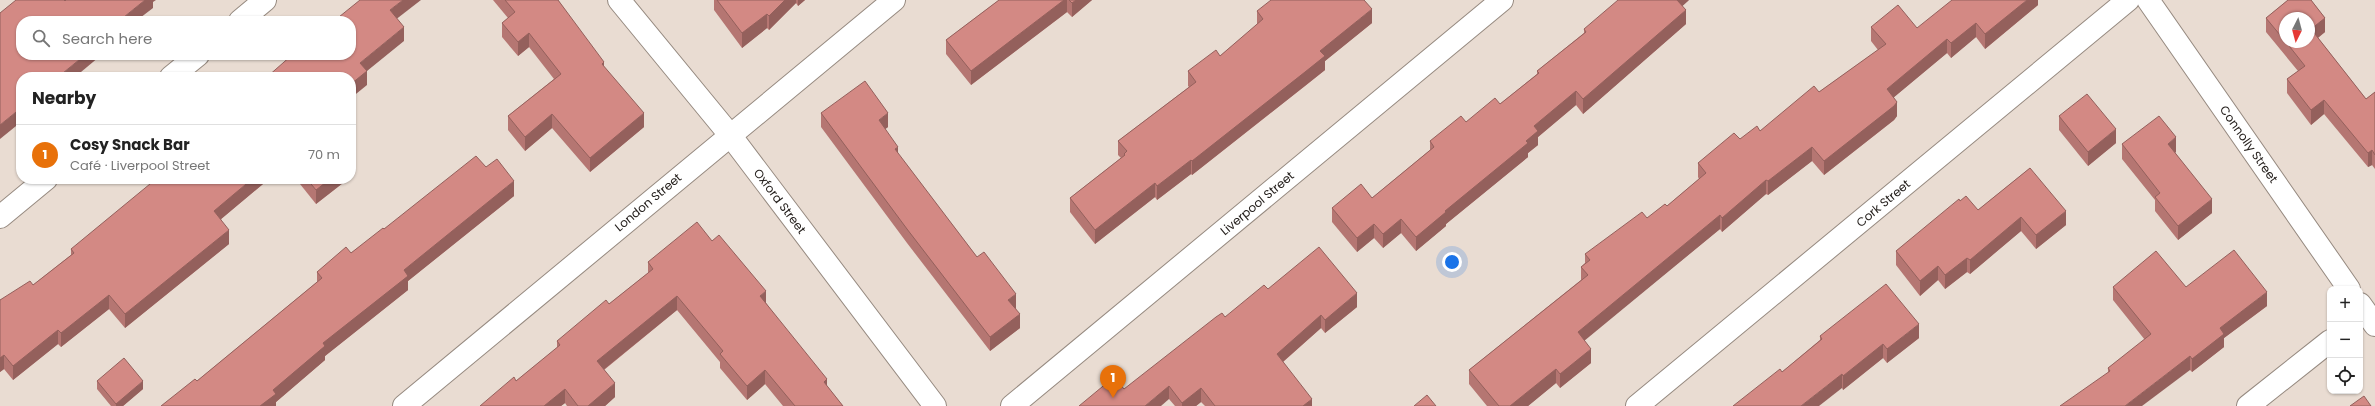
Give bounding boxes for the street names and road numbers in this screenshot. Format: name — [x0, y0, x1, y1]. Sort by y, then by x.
street label: Connolly Street — [2216, 102, 2282, 186]
street label: Oxford Street — [750, 165, 810, 237]
street label: Liverpool Street — [1216, 167, 1298, 239]
street label: London Street — [611, 169, 685, 235]
street label: Cork Street — [1852, 175, 1914, 231]

